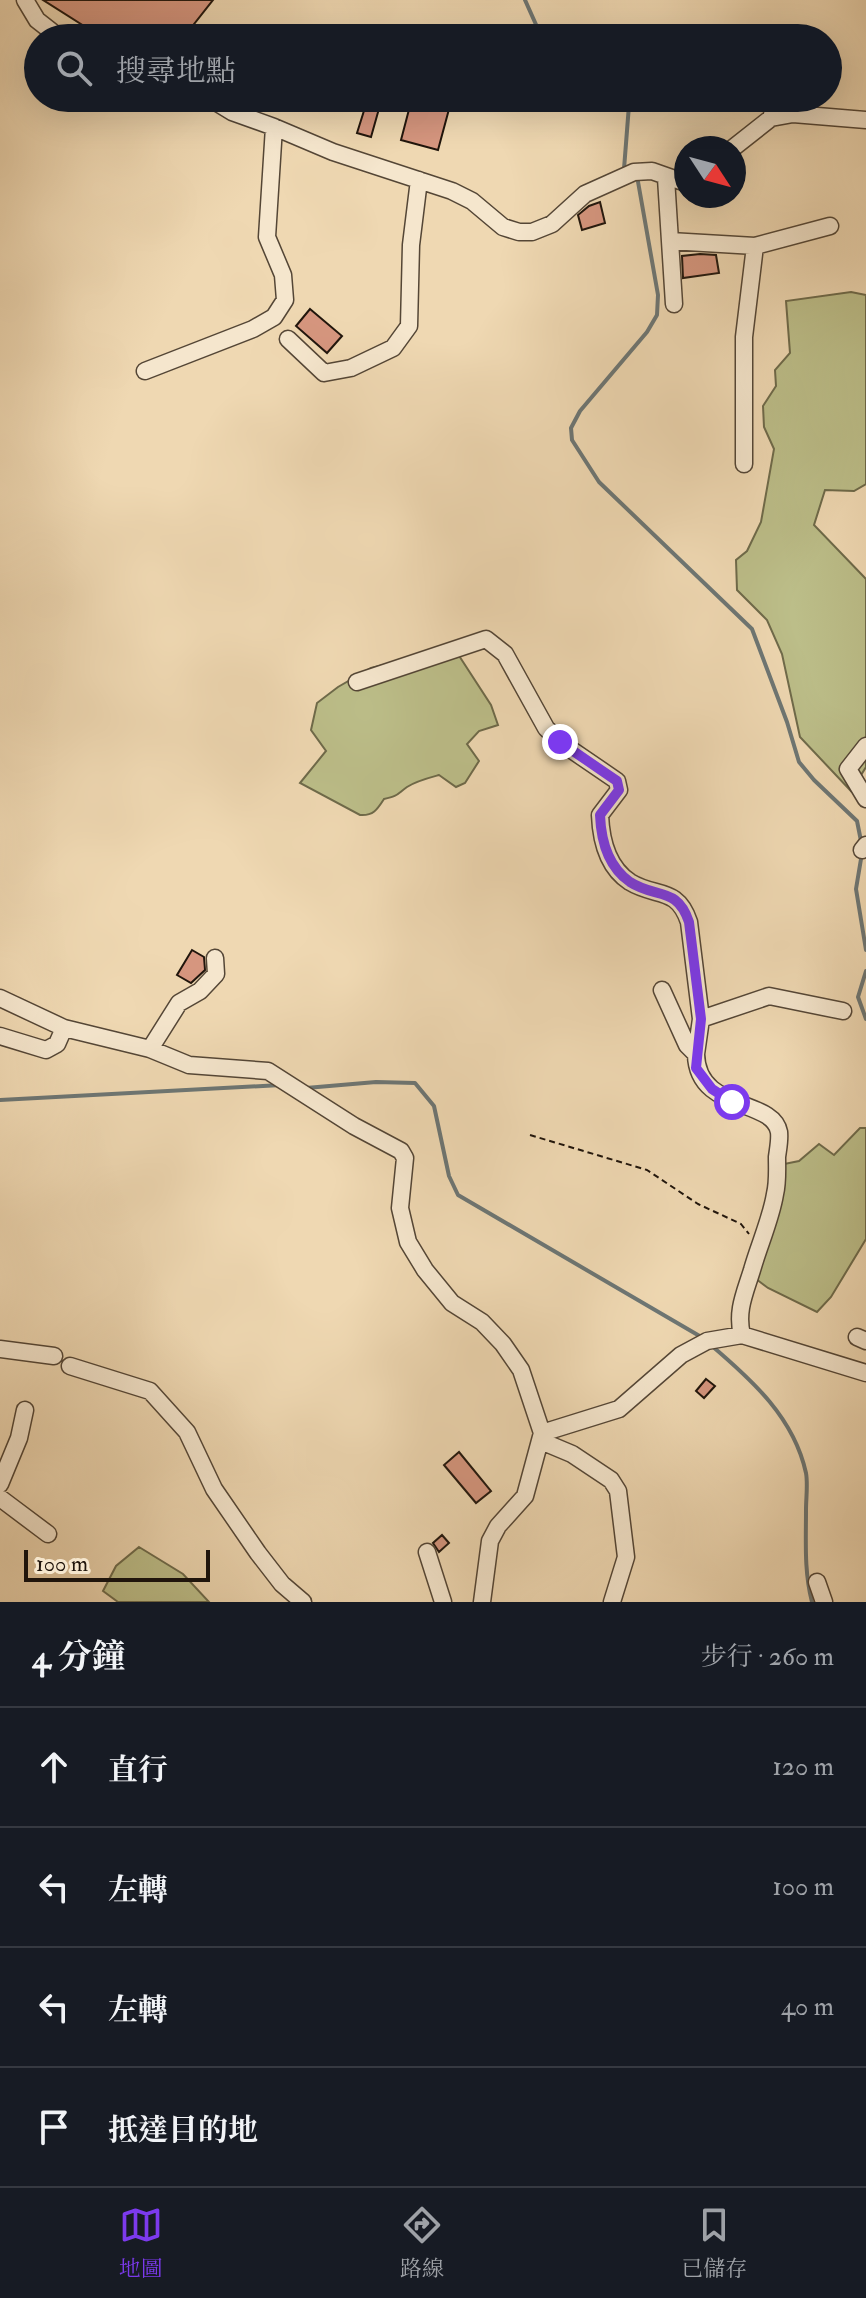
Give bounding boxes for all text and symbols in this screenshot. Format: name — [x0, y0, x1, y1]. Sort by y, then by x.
search box — [24, 24, 842, 112]
icon: search — [52, 46, 96, 90]
text: 搜尋地點 — [116, 53, 236, 90]
north arrow — [674, 136, 746, 208]
route end — [542, 724, 578, 760]
route start — [714, 1084, 750, 1120]
scale bar — [24, 1546, 210, 1582]
text: 100 m — [36, 1550, 88, 1578]
text: 4 分鐘 — [32, 1636, 125, 1679]
text: 步行 · 260 m — [701, 1641, 834, 1673]
icon: ahead — [32, 1745, 76, 1789]
text: 120 m — [773, 1751, 834, 1783]
text: 直行 — [108, 1752, 168, 1789]
icon: left — [32, 1865, 76, 1909]
text: 100 m — [773, 1871, 834, 1903]
text: 左轉 — [108, 1872, 168, 1909]
icon: left — [32, 1985, 76, 2029]
text: 40 m — [781, 1991, 834, 2023]
text: 左轉 — [108, 1992, 168, 2029]
icon: arrive — [32, 2105, 76, 2149]
text: 抵達目的地 — [108, 2112, 258, 2149]
tab: 地圖 — [119, 2203, 163, 2283]
tab: 路線 — [400, 2203, 444, 2283]
tab: 已儲存 — [681, 2203, 747, 2283]

